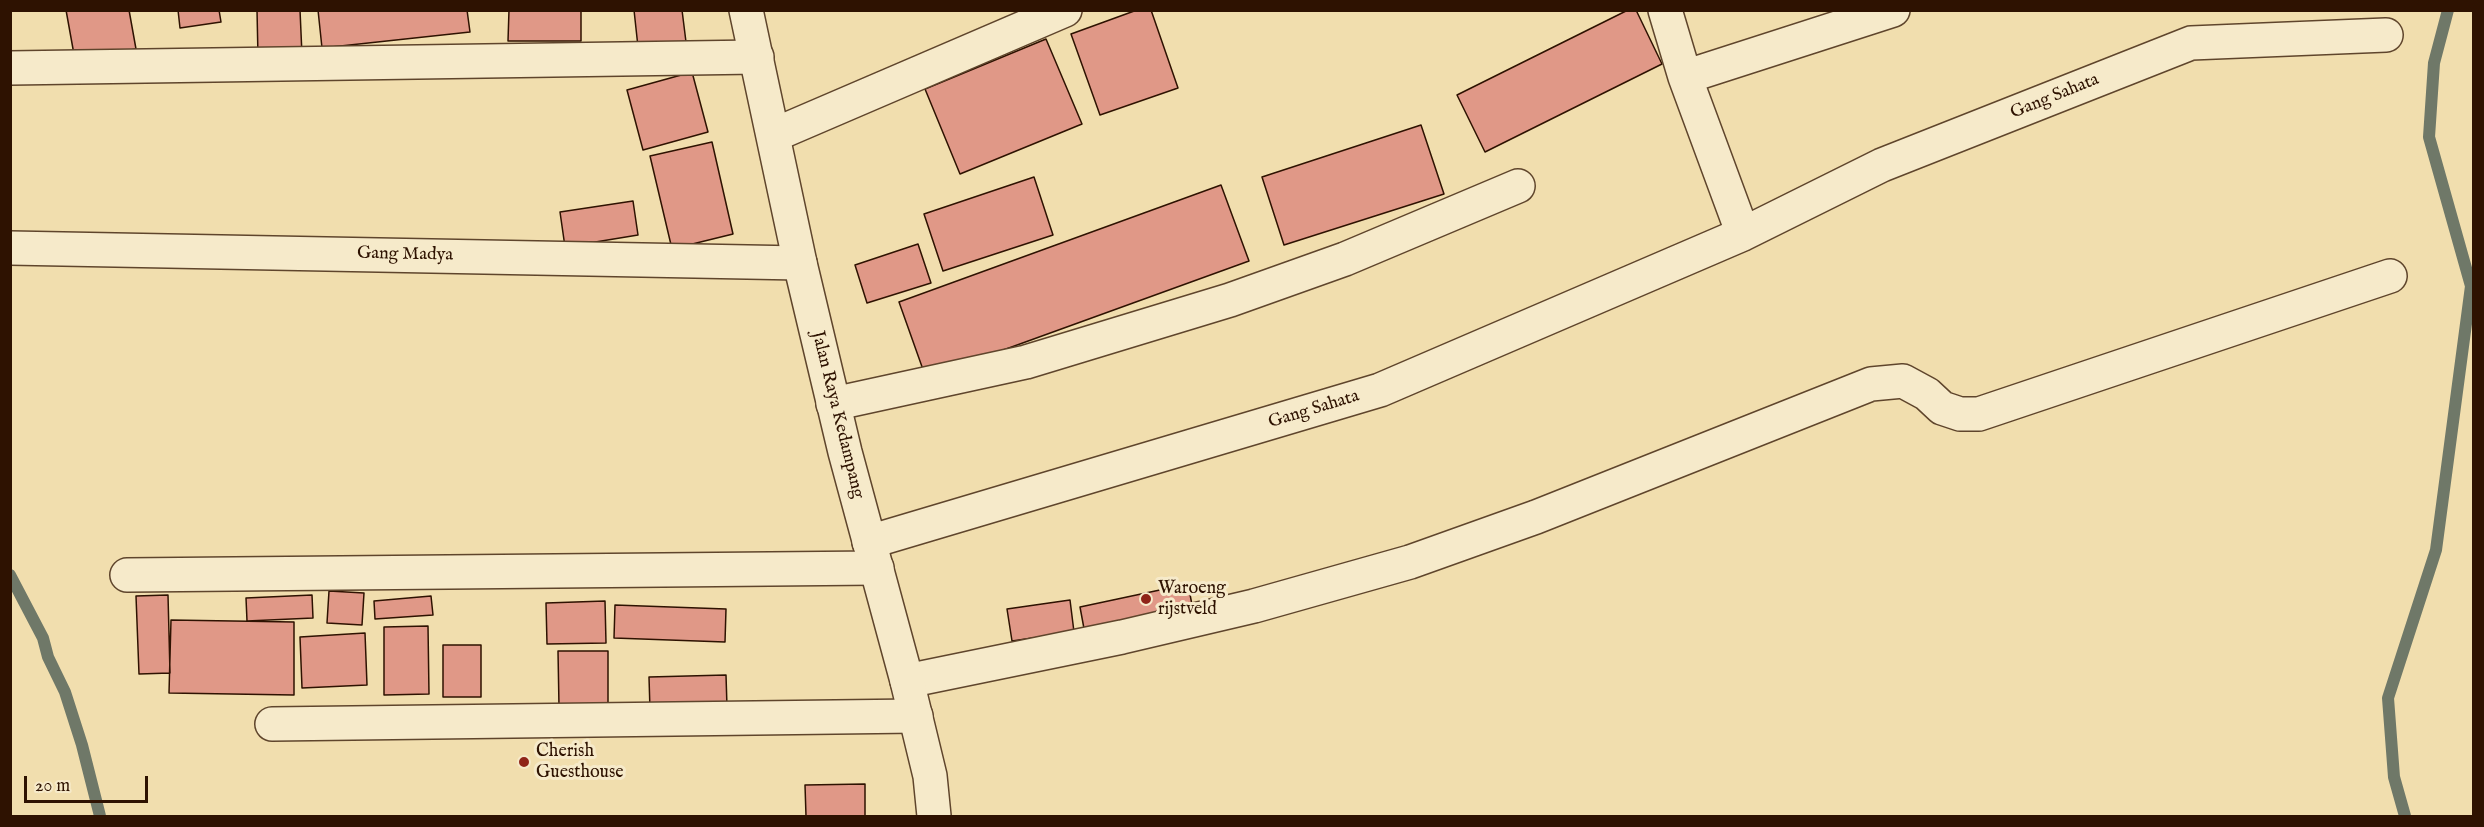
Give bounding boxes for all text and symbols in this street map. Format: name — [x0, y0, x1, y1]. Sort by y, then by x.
street label: Gang Sahata — [2008, 69, 2102, 125]
street label: Gang Madya — [357, 243, 453, 267]
street label: Jalan Raya Kedampang — [806, 329, 868, 501]
street label: Gang Sahata — [1266, 386, 1362, 434]
place label: Waroeng rijstveld — [1158, 578, 1226, 620]
marker: Waroeng rijstveld — [1139, 592, 1153, 606]
place label: Cherish Guesthouse — [536, 741, 623, 783]
marker: Cherish Guesthouse — [517, 755, 531, 769]
scale bar — [27, 764, 152, 802]
text: 20 m — [35, 775, 70, 798]

